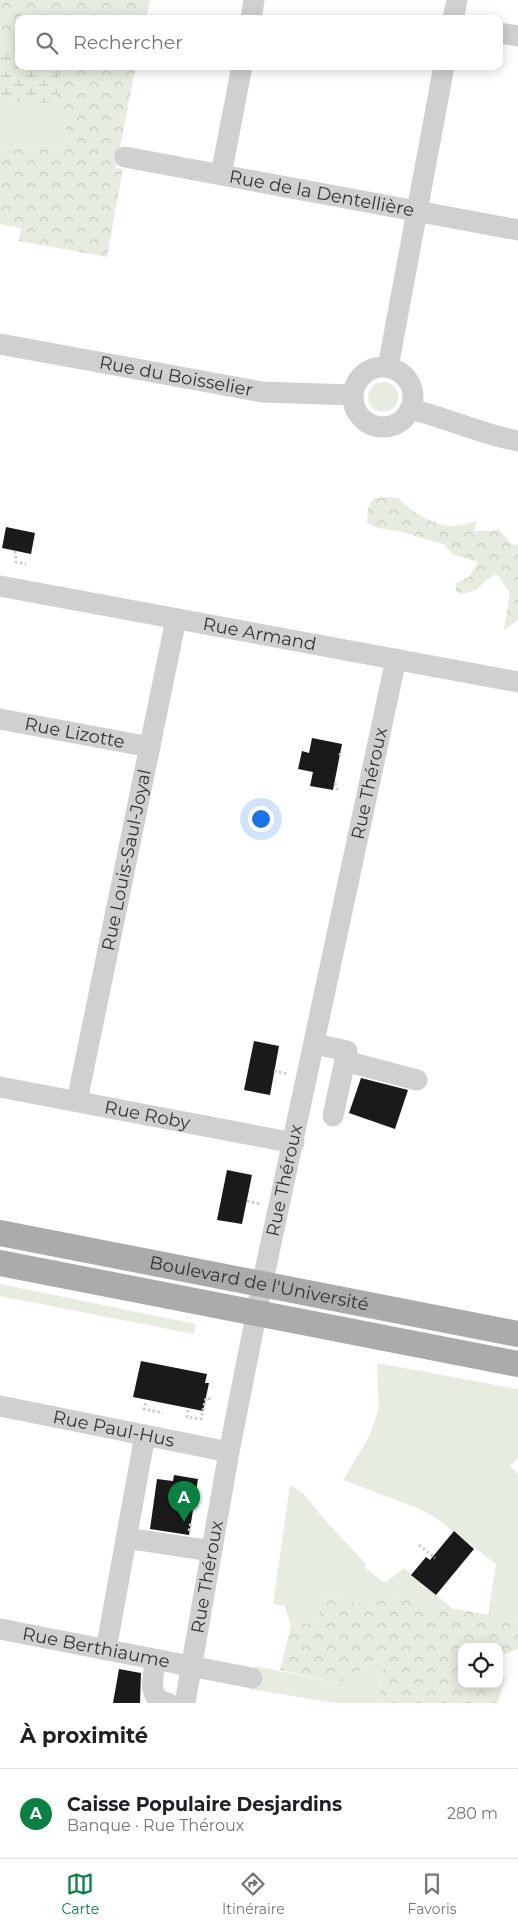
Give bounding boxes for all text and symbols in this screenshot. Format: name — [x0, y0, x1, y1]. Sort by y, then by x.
search box — [15, 15, 503, 70]
icon: search — [33, 29, 61, 57]
text: Rechercher — [73, 31, 183, 54]
street label: Rue de la Dentellière — [227, 166, 416, 222]
street label: Rue du Boisselier — [97, 351, 255, 401]
street label: Rue Armand — [201, 613, 318, 655]
street label: Rue Lizotte — [23, 713, 127, 753]
street label: Rue Théroux — [347, 725, 392, 842]
street label: Rue Louis-Saul-Joyal — [97, 767, 156, 953]
your location — [248, 806, 274, 832]
street label: Rue Roby — [103, 1096, 192, 1134]
street label: Rue Théroux — [262, 1122, 307, 1239]
street label: Boulevard de l'Université — [148, 1251, 371, 1316]
street label: Rue Paul-Hus — [51, 1406, 177, 1452]
pin: A — [168, 1481, 200, 1522]
street label: Rue Théroux — [186, 1518, 228, 1635]
street label: Rue Berthiaume — [21, 1623, 172, 1673]
map controls — [458, 1643, 503, 1688]
button: locate — [458, 1643, 503, 1688]
text: À proximité — [20, 1723, 148, 1748]
text: Caisse Populaire Desjardins — [67, 1793, 342, 1816]
text: A — [30, 1804, 42, 1823]
text: 280 m — [447, 1804, 498, 1823]
text: Banque · Rue Théroux — [67, 1816, 244, 1835]
tab: Carte — [61, 1870, 99, 1918]
tab: Itinéraire — [222, 1870, 285, 1918]
tab: Favoris — [408, 1870, 457, 1918]

